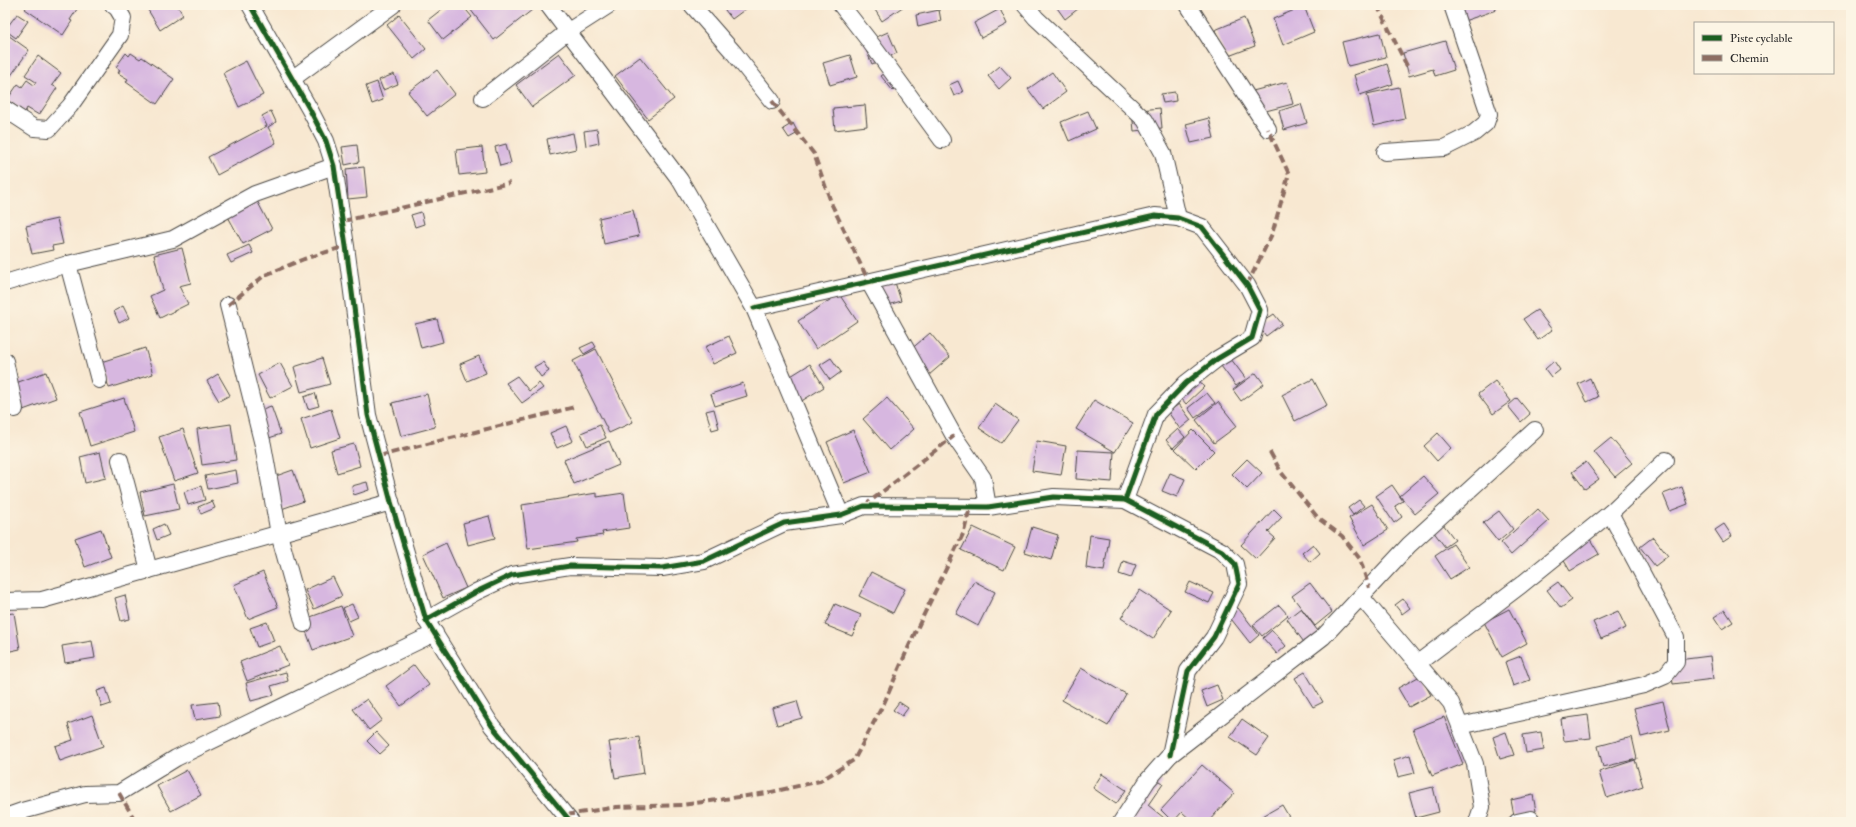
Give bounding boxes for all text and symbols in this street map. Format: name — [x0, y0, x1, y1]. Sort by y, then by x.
legend — [1694, 22, 1834, 74]
text: Piste cyclable — [1730, 31, 1792, 46]
text: Chemin — [1730, 51, 1769, 66]

